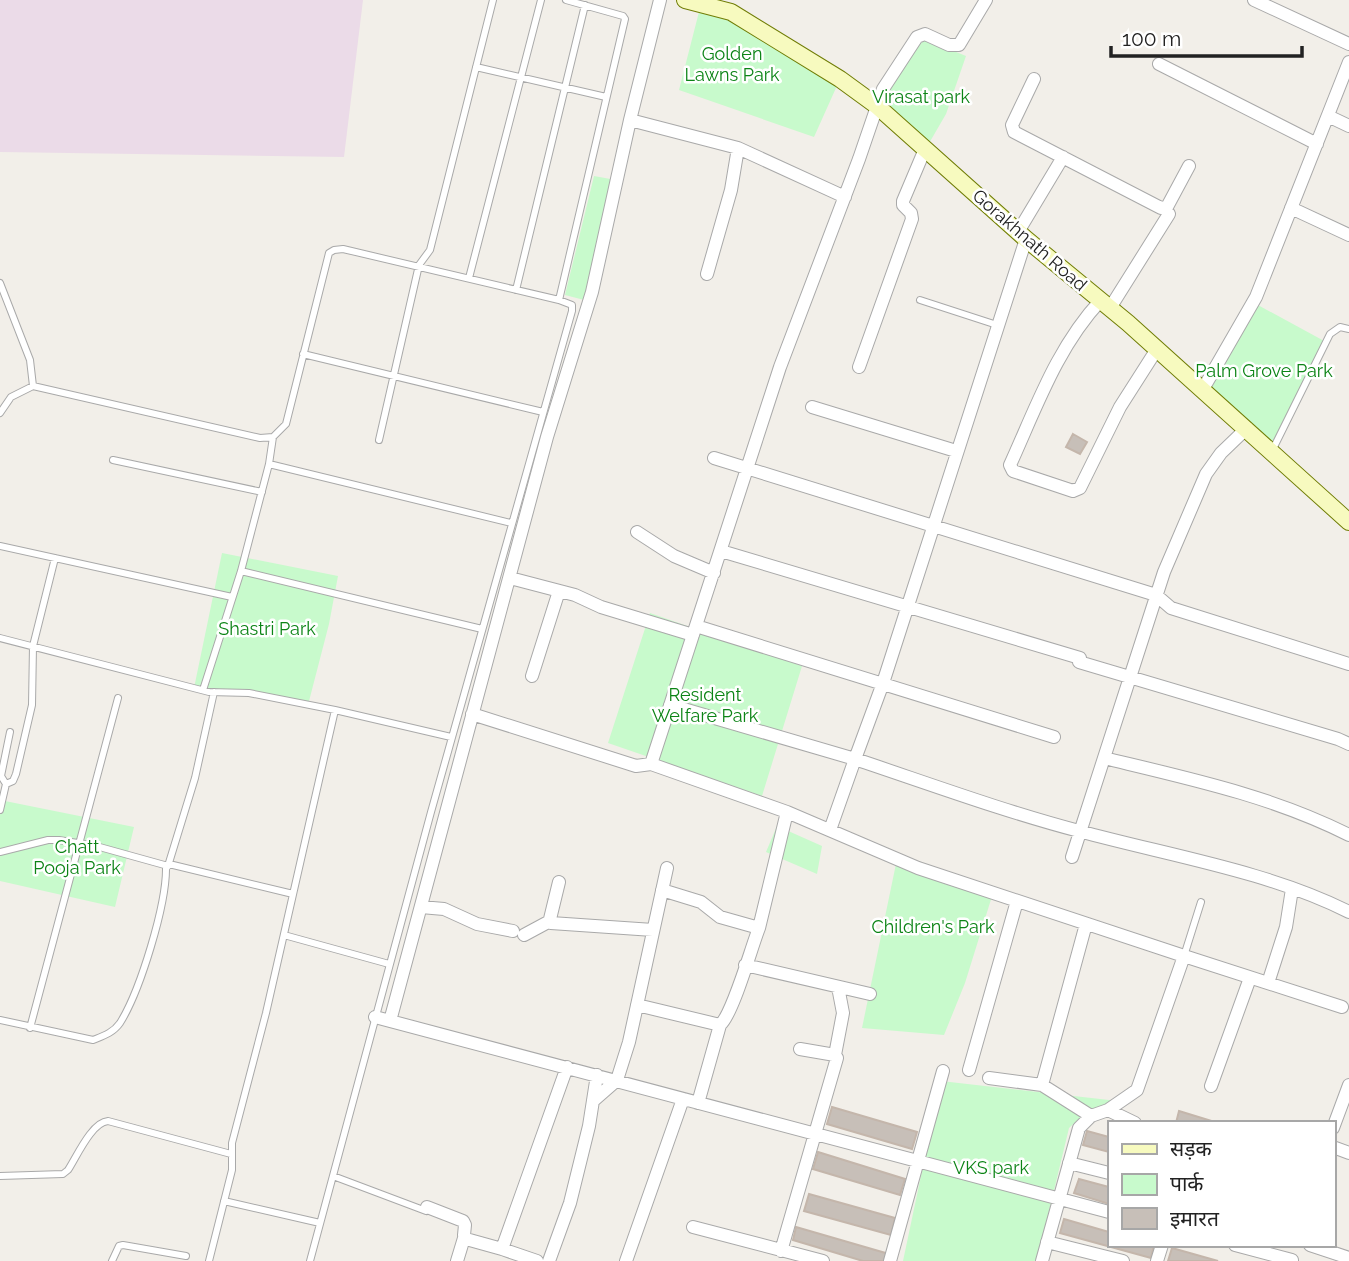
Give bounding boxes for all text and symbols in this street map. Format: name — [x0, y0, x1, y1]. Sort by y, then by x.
scale bar — [1111, 14, 1302, 58]
text: 100 m — [1122, 26, 1181, 51]
park label: Golden Lawns Park — [684, 43, 780, 85]
park label: Virasat park — [872, 86, 970, 107]
street label: Gorakhnath Road — [969, 185, 1091, 295]
park label: Palm Grove Park — [1195, 360, 1333, 381]
park label: Shastri Park — [218, 618, 316, 639]
park label: Resident Welfare Park — [652, 684, 759, 726]
park label: Chatt Pooja Park — [33, 836, 121, 878]
park label: Children's Park — [871, 916, 995, 937]
legend — [1108, 1121, 1335, 1247]
text: सड़क — [1170, 1136, 1212, 1161]
park label: VKS park — [953, 1157, 1029, 1178]
text: पार्क — [1170, 1171, 1204, 1196]
text: इमारत — [1170, 1206, 1220, 1231]

